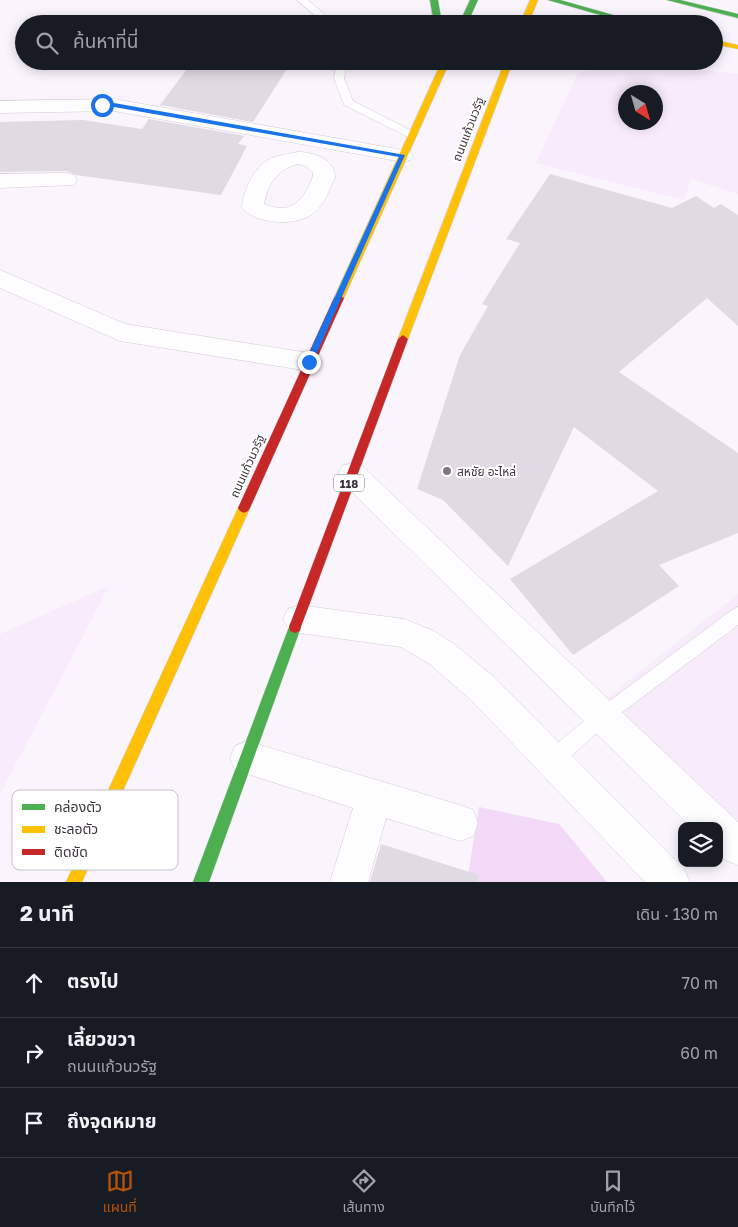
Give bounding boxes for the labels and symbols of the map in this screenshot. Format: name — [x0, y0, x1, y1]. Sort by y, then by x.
north arrow — [618, 85, 663, 130]
route start — [91, 94, 114, 117]
street label: ถนนแก้วนวรัฐ — [449, 94, 487, 163]
route end — [298, 351, 321, 374]
street label: ถนนแก้วนวรัฐ — [226, 432, 268, 500]
place label: สหชัย อะไหล่ — [457, 464, 516, 479]
marker: สหชัย อะไหล่ — [441, 465, 453, 477]
road number: 118 — [334, 474, 364, 492]
legend — [12, 790, 178, 870]
text: คล่องตัว — [54, 798, 102, 815]
text: ชะลอตัว — [54, 820, 98, 837]
text: ติดขัด — [54, 843, 88, 860]

